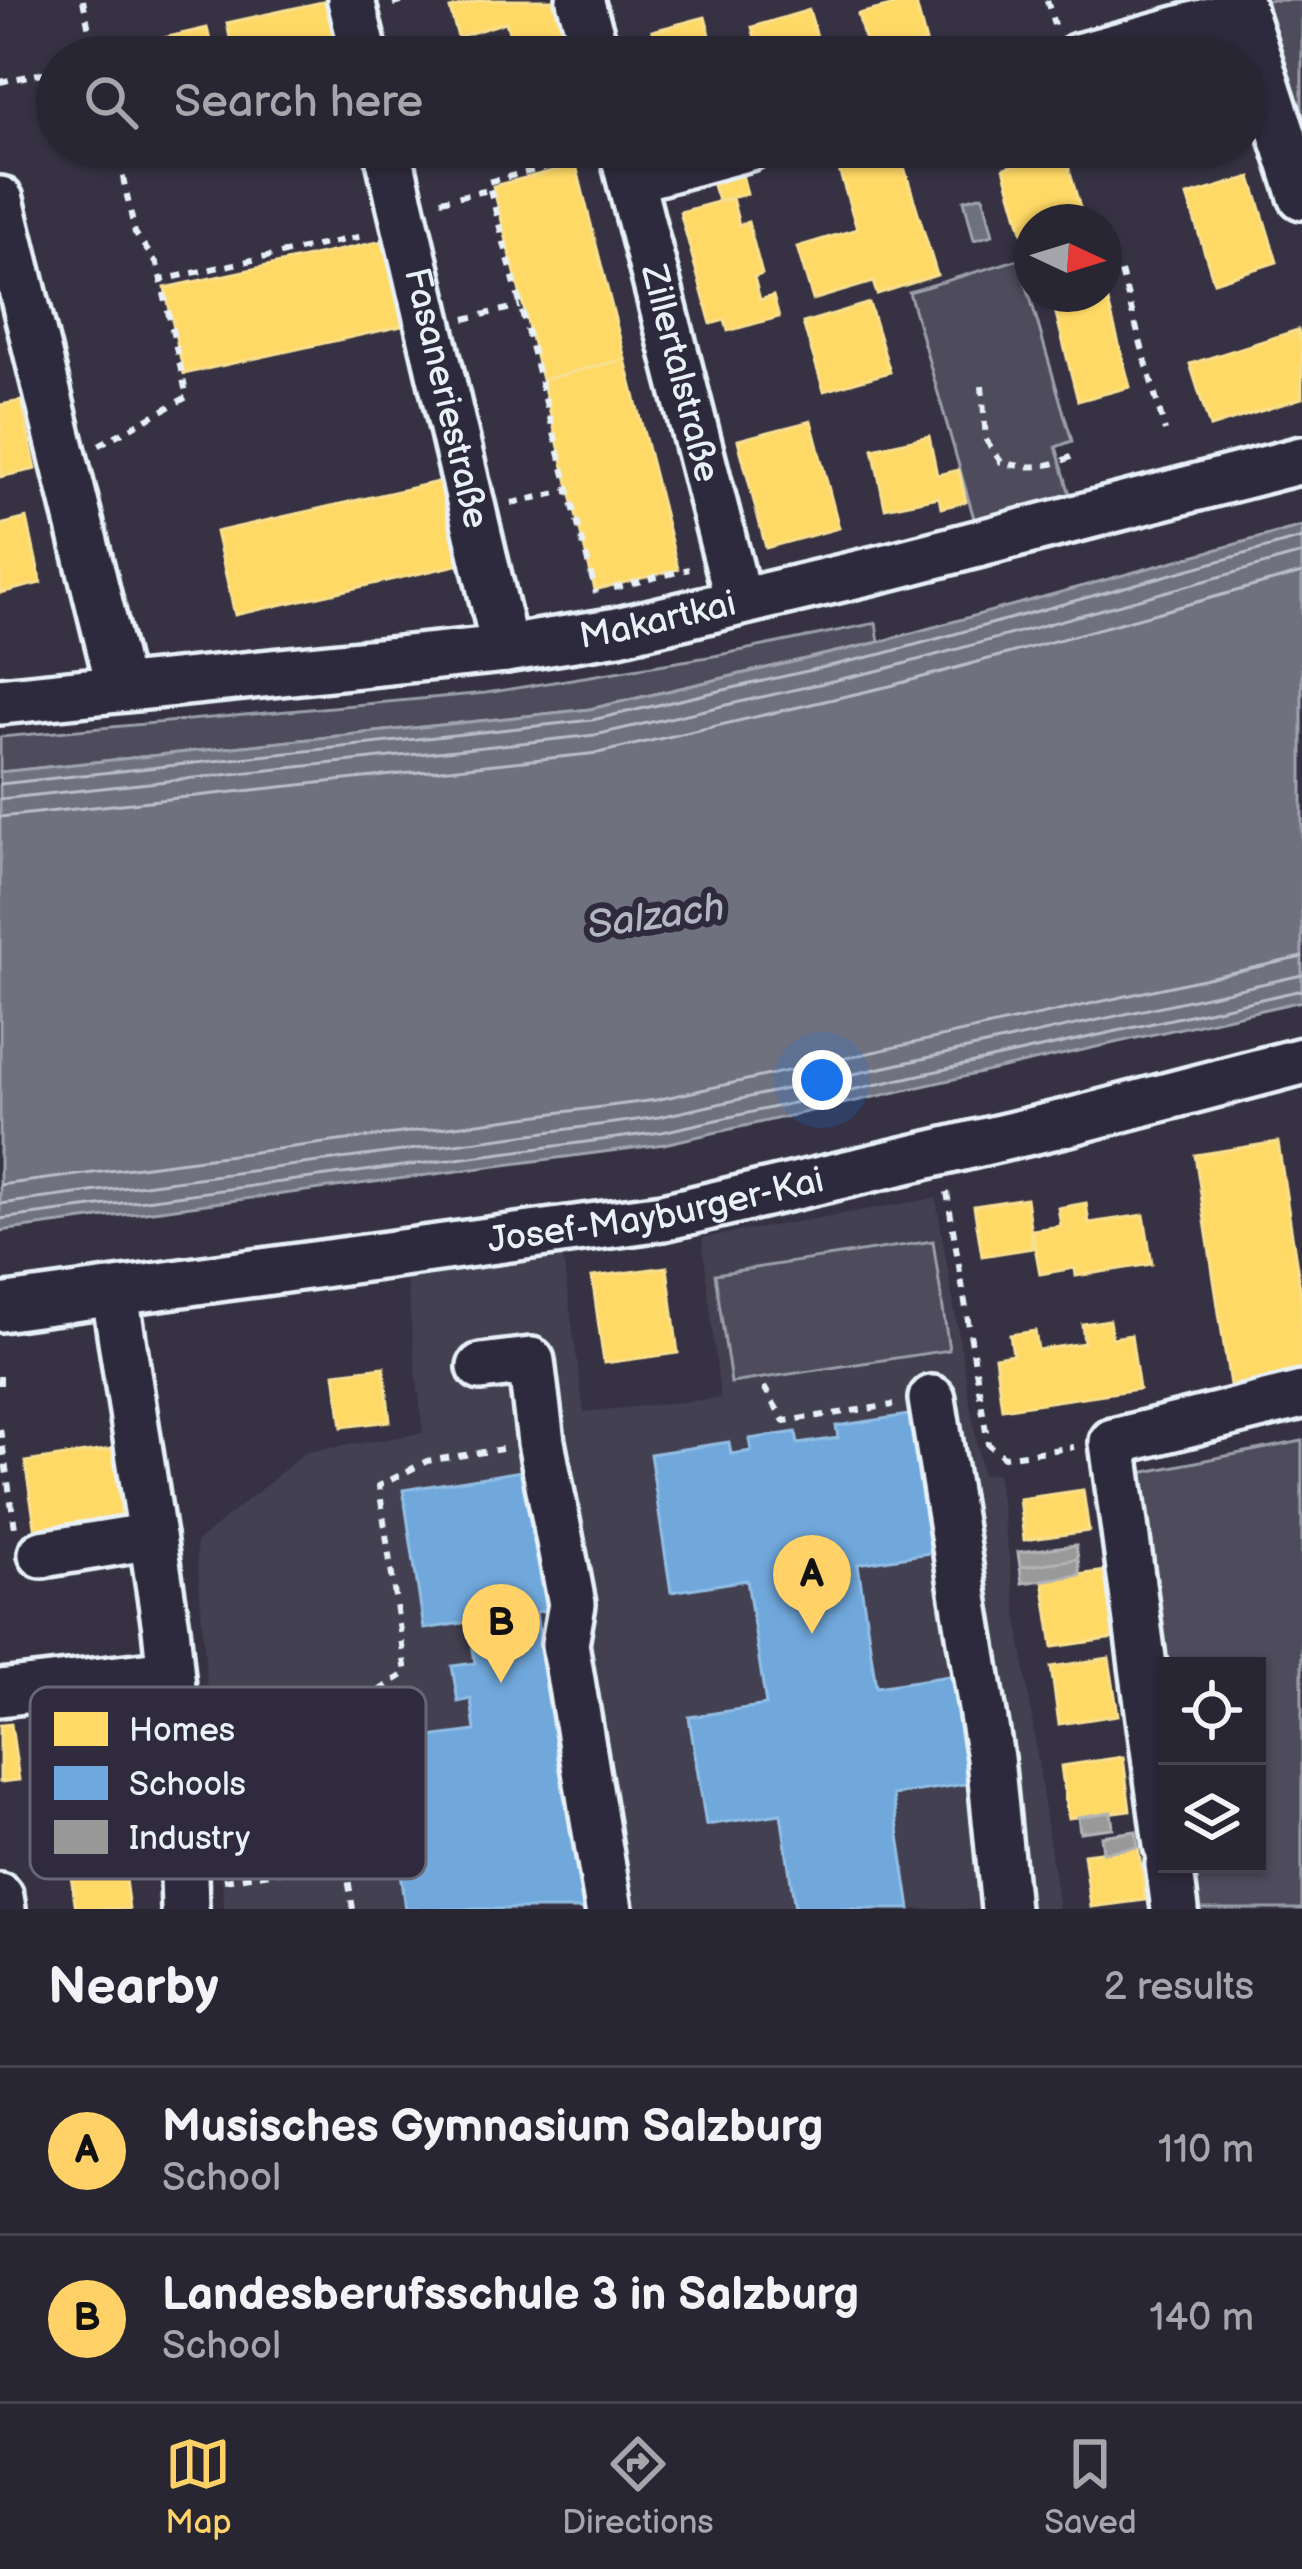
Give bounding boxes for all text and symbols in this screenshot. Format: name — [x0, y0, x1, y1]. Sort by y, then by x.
search box — [36, 36, 1266, 168]
icon: search — [78, 69, 144, 135]
text: Search here — [174, 75, 423, 130]
north arrow — [1014, 204, 1122, 312]
street label: Zillertalstraße — [631, 260, 728, 487]
street label: Fasaneriestraße — [395, 264, 497, 533]
street label: Makartkai — [576, 582, 740, 658]
water label: Salzach — [584, 884, 728, 950]
your location — [792, 1050, 852, 1110]
street label: Josef-Mayburger-Kai — [485, 1159, 828, 1262]
pin: A — [773, 1535, 851, 1634]
pin: B — [462, 1584, 540, 1683]
map controls — [1158, 1657, 1266, 1873]
button: locate — [1158, 1657, 1266, 1765]
legend — [30, 1687, 426, 1879]
text: Homes — [129, 1711, 235, 1751]
text: Schools — [129, 1765, 246, 1805]
button: layers — [1158, 1765, 1266, 1873]
text: Industry — [129, 1819, 250, 1859]
text: Nearby — [48, 1957, 219, 2018]
text: 2 results — [1103, 1964, 1254, 2011]
text: Musisches Gymnasium Salzburg — [162, 2100, 823, 2155]
text: A — [75, 2127, 99, 2174]
text: 110 m — [1158, 2127, 1254, 2174]
text: School — [162, 2155, 281, 2202]
text: Landesberufsschule 3 in Salzburg — [162, 2268, 859, 2323]
text: B — [73, 2295, 101, 2342]
text: 140 m — [1149, 2295, 1254, 2342]
text: School — [162, 2323, 281, 2370]
tab: Map — [165, 2431, 232, 2543]
tab: Directions — [562, 2431, 714, 2543]
tab: Saved — [1044, 2431, 1137, 2543]

